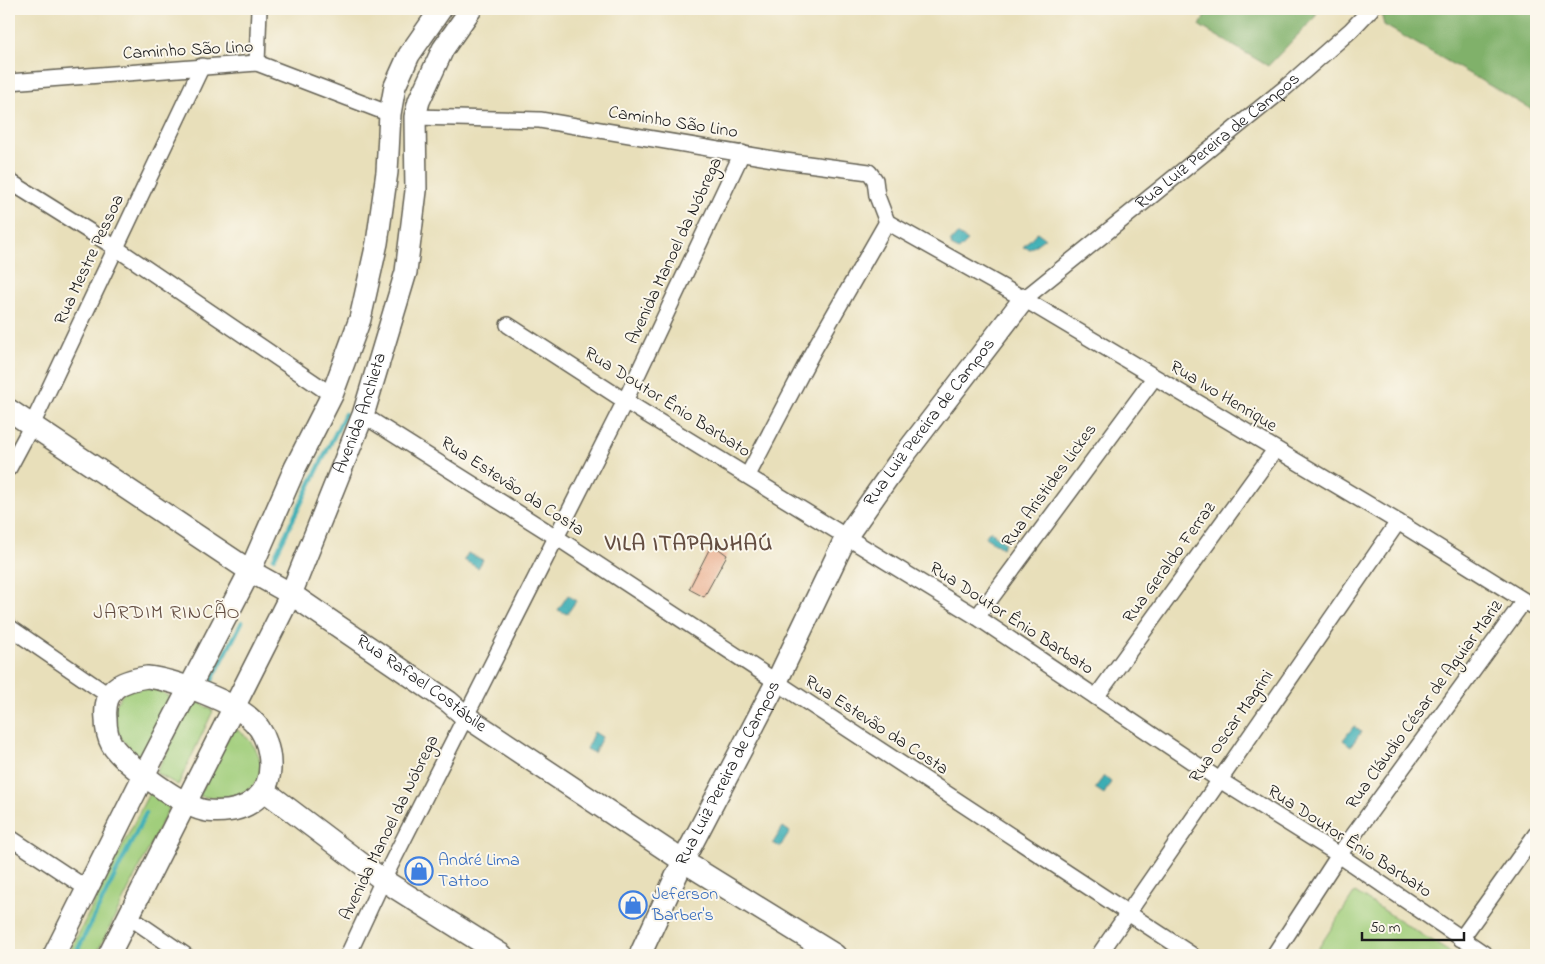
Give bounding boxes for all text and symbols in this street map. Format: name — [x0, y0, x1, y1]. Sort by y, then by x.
street label: Caminho São Lino — [122, 35, 254, 67]
street label: Rua Luiz Pereira de Campos — [1130, 67, 1306, 217]
street label: Caminho São Lino — [606, 100, 740, 146]
street label: Avenida Manoel da Nóbrega — [620, 153, 731, 349]
street label: Rua Mestre Pessoa — [48, 190, 132, 330]
street label: Rua Luiz Pereira de Campos — [858, 333, 1002, 512]
street label: Rua Doutor Ênio Barbato — [579, 341, 755, 465]
street label: Avenida Anchieta — [328, 350, 394, 478]
street label: Rua Ivo Henrique — [1164, 355, 1283, 440]
street label: Rua Aristides Lickes — [996, 419, 1104, 553]
street label: Rua Estevão da Costa — [435, 431, 589, 543]
street label: Rua Geraldo Ferraz — [1117, 497, 1223, 629]
district label: VILA ITAPANHAÚ — [604, 529, 773, 561]
street label: Rua Doutor Ênio Barbato — [924, 556, 1098, 682]
street label: Rua Cláudio César de Aguiar Mariz — [1340, 595, 1511, 816]
district label: JARDIM RINCÃO — [93, 599, 241, 628]
street label: Rua Rafael Costábile — [350, 629, 492, 740]
street label: Rua Oscar Magrini — [1183, 665, 1282, 789]
street label: Rua Estevão da Costa — [799, 670, 953, 782]
street label: Rua Luiz Pereira de Campos — [670, 676, 788, 871]
street label: Avenida Manoel da Nóbrega — [334, 731, 447, 926]
street label: Rua Doutor Ênio Barbato — [1262, 779, 1436, 905]
place label: André Lima Tattoo — [438, 848, 520, 895]
shop icon: André Lima Tattoo — [404, 856, 434, 886]
place label: Jeferson Barber's — [651, 882, 718, 929]
shop icon: Jeferson Barber's — [618, 890, 648, 920]
scale bar — [1362, 909, 1465, 941]
text: 50 m — [1370, 917, 1401, 939]

